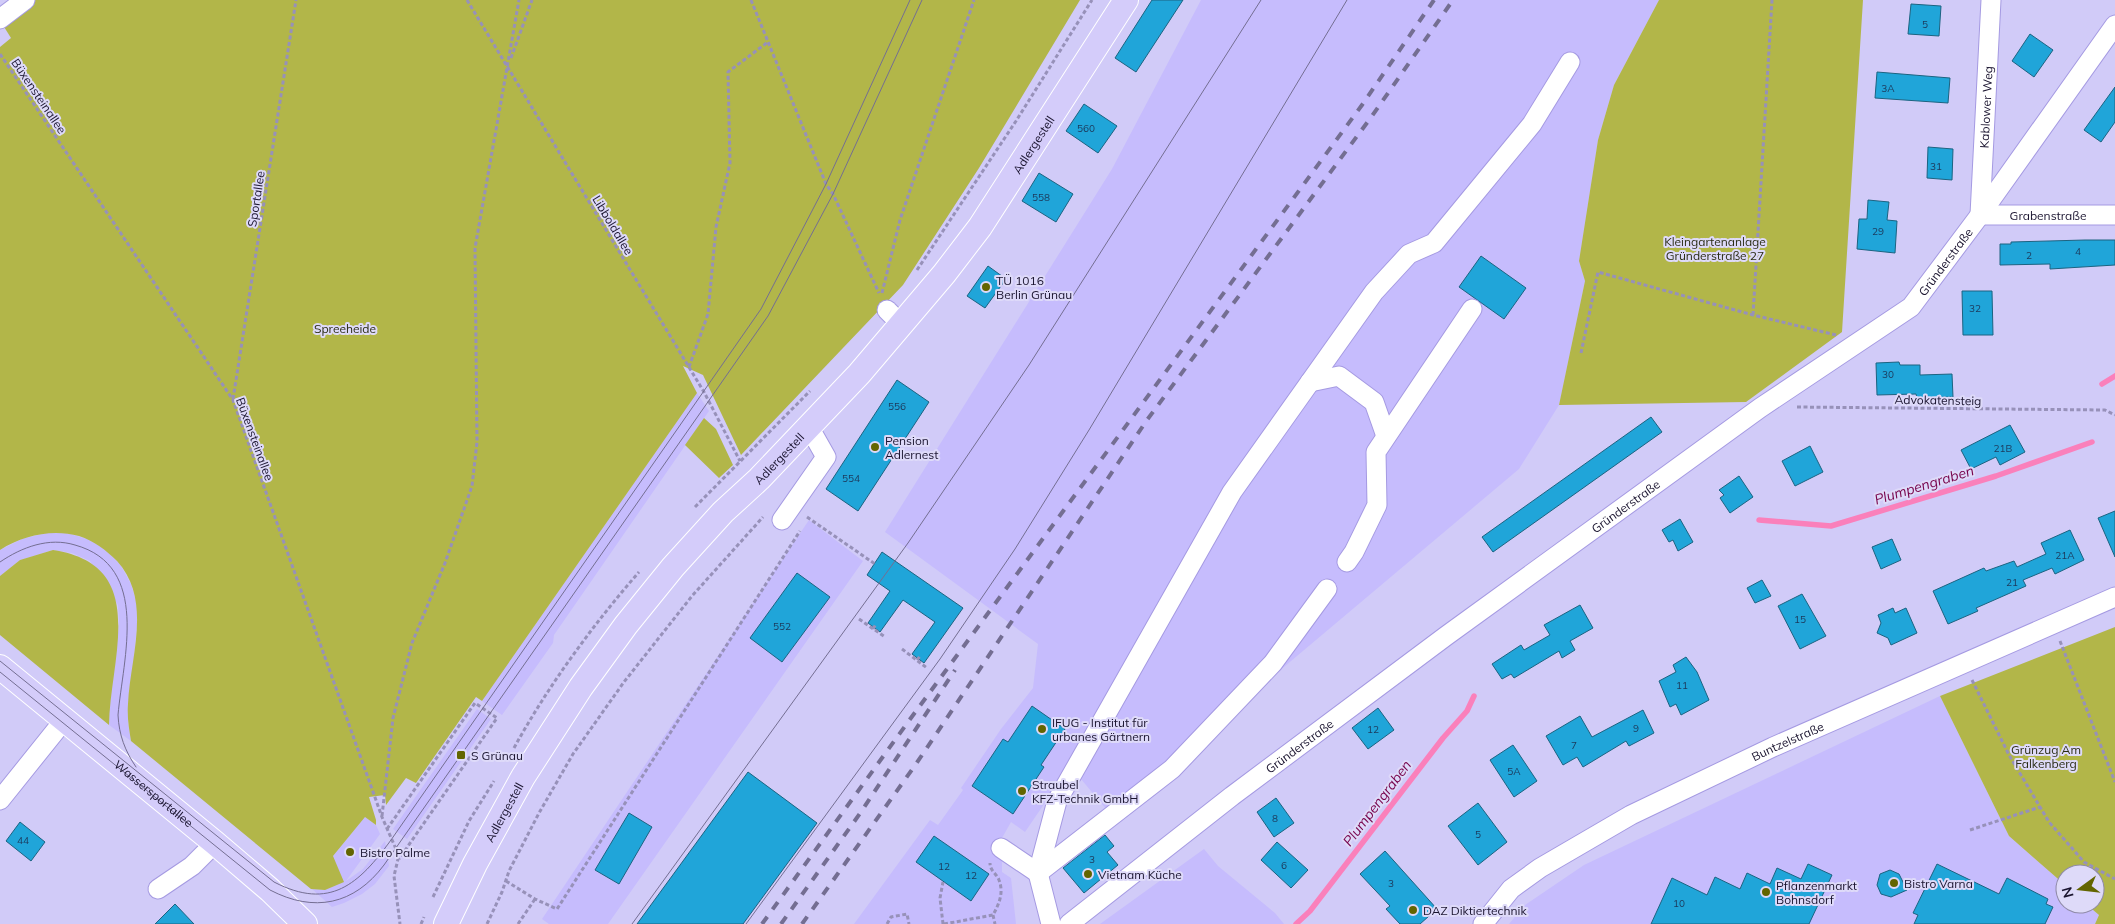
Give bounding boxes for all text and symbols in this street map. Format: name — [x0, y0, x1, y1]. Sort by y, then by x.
house number: 5 — [1922, 18, 1928, 31]
street label: Büxensteinallee — [8, 56, 70, 136]
street label: Kablower Weg — [1976, 66, 1995, 149]
house number: 3A — [1881, 82, 1895, 95]
street label: Adlergestell — [1009, 113, 1057, 176]
house number: 560 — [1077, 122, 1095, 135]
house number: 31 — [1930, 160, 1942, 173]
street label: Sportallee — [244, 170, 268, 228]
house number: 558 — [1032, 191, 1050, 204]
street label: Libboldallee — [589, 193, 637, 257]
street label: Grabenstraße — [2010, 208, 2086, 223]
house number: 29 — [1872, 225, 1884, 238]
street label: Gründerstraße — [1915, 225, 1975, 298]
park label: Kleingartenanlage Gründerstraße 27 — [1664, 234, 1766, 263]
house number: 4 — [2075, 245, 2081, 258]
house number: 2 — [2026, 249, 2032, 262]
place label: TÜ 1016 Berlin Grünau — [996, 273, 1072, 302]
marker: TÜ 1016 Berlin Grünau — [980, 281, 992, 293]
house number: 32 — [1969, 302, 1981, 315]
park label: Spreeheide — [314, 321, 376, 336]
house number: 30 — [1882, 368, 1894, 381]
street label: Advokatensteig — [1894, 392, 1982, 408]
street label: Büxensteinallee — [233, 395, 277, 483]
house number: 556 — [888, 400, 906, 413]
street label: Adlergestell — [751, 429, 807, 487]
place label: Pension Adlernest — [885, 433, 938, 462]
marker: Pension Adlernest — [869, 441, 881, 453]
house number: 21B — [1994, 442, 2013, 455]
water label: Plumpengraben — [1872, 461, 1976, 509]
house number: 554 — [842, 472, 860, 485]
street label: Gründerstraße — [1588, 476, 1662, 536]
house number: 21A — [2055, 549, 2075, 562]
house number: 21 — [2006, 576, 2018, 589]
house number: 15 — [1794, 613, 1806, 626]
house number: 552 — [773, 620, 791, 633]
house number: 11 — [1676, 679, 1688, 692]
place label: IFUG - Institut für urbanes Gärtnern — [1052, 715, 1150, 744]
street label: Gründerstraße — [1262, 716, 1336, 776]
street label: Buntzelstraße — [1749, 718, 1826, 764]
house number: 9 — [1633, 722, 1639, 735]
marker: IFUG - Institut für urbanes Gärtnern — [1036, 723, 1048, 735]
house number: 12 — [1367, 723, 1379, 736]
house number: 7 — [1571, 739, 1577, 752]
park label: Grünzug Am Falkenberg — [2011, 742, 2081, 771]
place label: S Grünau — [471, 748, 523, 763]
marker: S Grünau — [455, 749, 467, 761]
street label: Wassersportallee — [112, 756, 196, 830]
water label: Plumpengraben — [1339, 756, 1415, 850]
house number: 5A — [1507, 765, 1521, 778]
place label: Straubel KFZ-Technik GmbH — [1032, 777, 1138, 806]
street label: Adlergestell — [481, 780, 526, 844]
marker: Straubel KFZ-Technik GmbH — [1016, 785, 1028, 797]
house number: 8 — [1272, 812, 1278, 825]
house number: 5 — [1475, 828, 1481, 841]
house number: 44 — [17, 834, 29, 847]
place label: Bistro Palme — [360, 845, 430, 860]
marker: Bistro Palme — [344, 846, 356, 858]
house number: 3 — [1089, 853, 1095, 866]
house number: 6 — [1281, 859, 1287, 872]
house number: 12 — [938, 860, 950, 873]
north arrow — [2055, 864, 2105, 914]
place label: Vietnam Küche — [1098, 867, 1182, 882]
marker: Vietnam Küche — [1082, 868, 1094, 880]
house number: 12 — [965, 869, 977, 882]
place label: Bistro Varna — [1904, 876, 1973, 891]
house number: 3 — [1388, 877, 1394, 890]
marker: Bistro Varna — [1888, 877, 1900, 889]
place label: Pflanzenmarkt Bohnsdorf — [1776, 878, 1857, 907]
text: N — [2057, 885, 2078, 900]
marker: Pflanzenmarkt Bohnsdorf — [1760, 886, 1772, 898]
house number: 10 — [1673, 897, 1685, 910]
place label: DAZ Diktiertechnik — [1423, 903, 1527, 918]
marker: DAZ Diktiertechnik — [1407, 904, 1419, 916]

